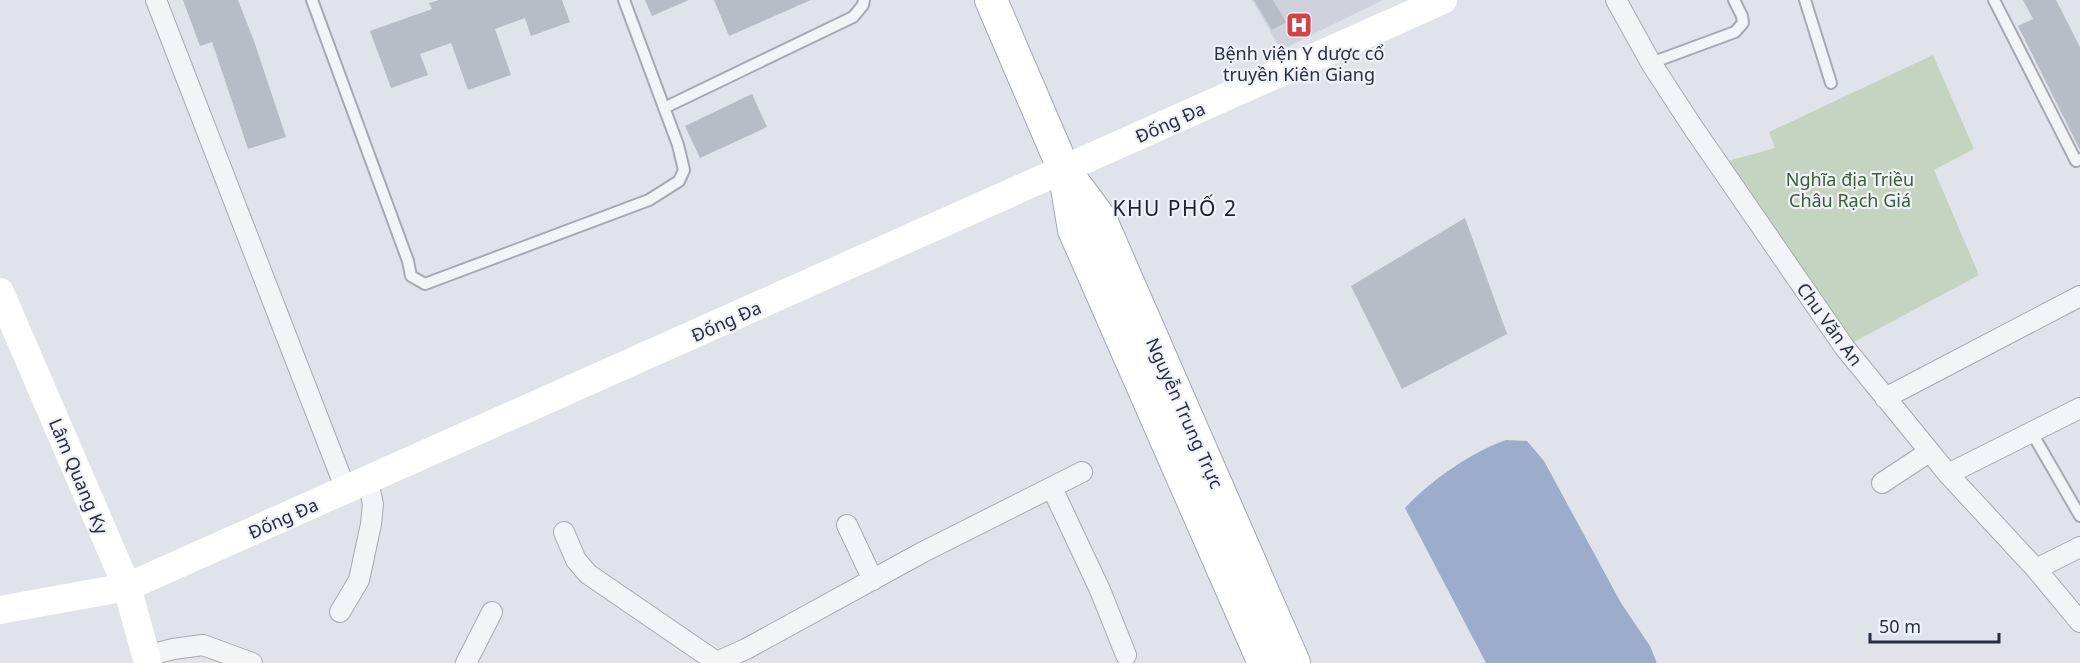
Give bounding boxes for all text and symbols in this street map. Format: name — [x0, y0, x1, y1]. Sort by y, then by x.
hospital icon: Bệnh viện Y dược cổ truyền Kiên Giang — [1284, 10, 1314, 40]
place label: Bệnh viện Y dược cổ truyền Kiên Giang — [1214, 41, 1384, 86]
street label: Đống Đa — [1131, 96, 1209, 148]
park label: Nghĩa địa Triều Châu Rạch Giá — [1786, 167, 1914, 212]
district label: KHU PHỐ 2 — [1112, 194, 1238, 222]
street label: Chu Văn An — [1792, 278, 1868, 370]
street label: Đống Đa — [687, 295, 765, 347]
street label: Nguyễn Trung Trực — [1141, 334, 1229, 493]
street label: Lâm Quang Ky — [44, 414, 114, 538]
street label: Đống Đa — [244, 492, 322, 544]
scale bar — [1870, 606, 1999, 644]
text: 50 m — [1879, 614, 1921, 638]

